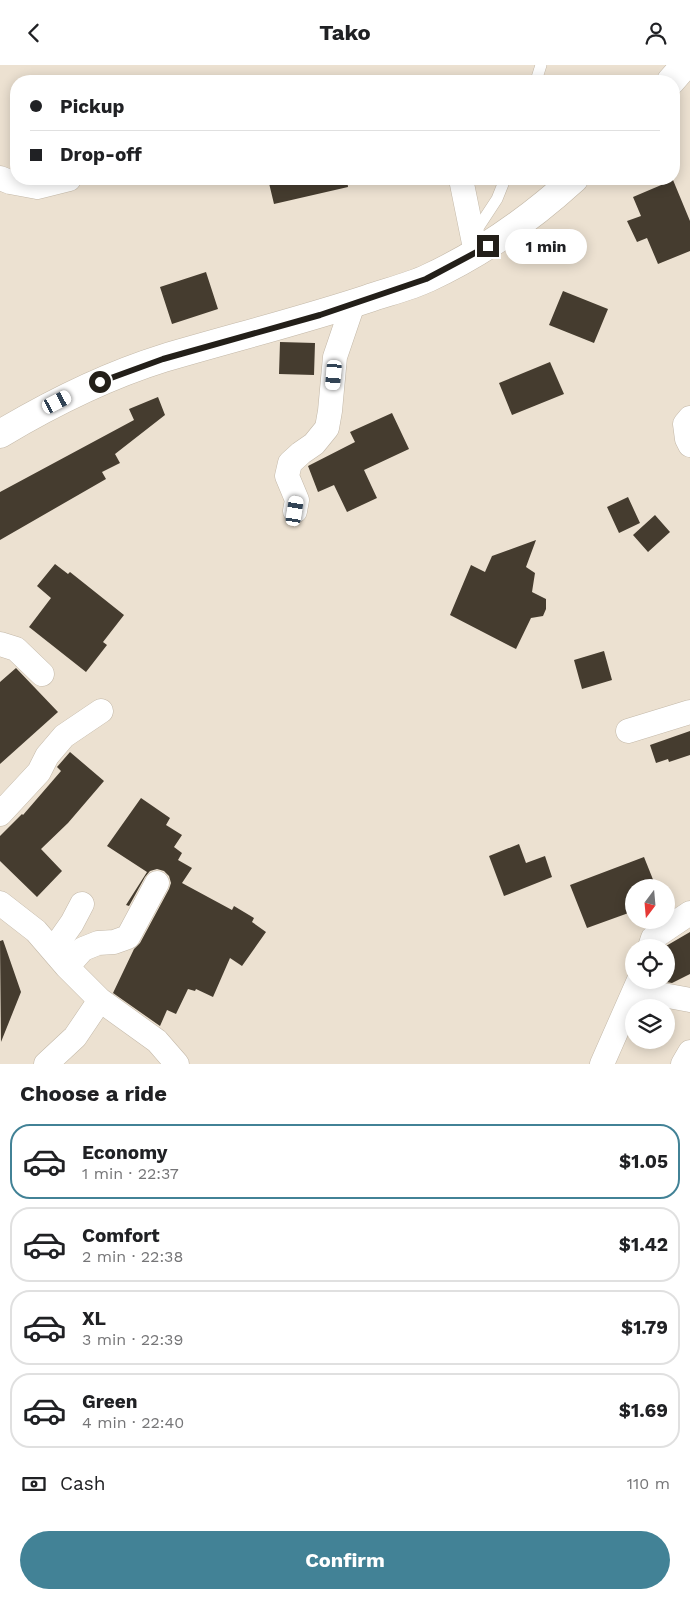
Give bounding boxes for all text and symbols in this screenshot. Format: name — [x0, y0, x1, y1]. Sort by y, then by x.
icon: back — [20, 19, 48, 47]
icon: person — [642, 19, 670, 47]
text: Tako — [319, 20, 371, 45]
text: Pickup — [60, 95, 124, 118]
text: Drop-off — [60, 143, 142, 166]
callout: 1 min — [506, 229, 588, 263]
route end — [477, 235, 499, 257]
text: 1 min — [525, 237, 567, 256]
car — [325, 359, 342, 391]
route start — [89, 371, 111, 393]
car — [40, 389, 73, 415]
car — [285, 495, 304, 527]
north arrow — [625, 879, 675, 929]
map controls — [625, 879, 675, 1049]
button: locate — [625, 939, 675, 989]
button: layers — [625, 999, 675, 1049]
text: Choose a ride — [20, 1081, 167, 1106]
icon: car — [22, 1139, 67, 1184]
text: Economy — [82, 1141, 167, 1164]
text: $1.05 — [619, 1150, 668, 1173]
text: 1 min · 22:37 — [82, 1164, 179, 1183]
icon: car — [22, 1222, 67, 1267]
text: Comfort — [82, 1224, 160, 1247]
text: $1.42 — [619, 1233, 668, 1256]
text: 2 min · 22:38 — [82, 1247, 183, 1266]
icon: car — [22, 1305, 67, 1350]
text: XL — [82, 1307, 106, 1330]
text: $1.79 — [621, 1316, 668, 1339]
text: 3 min · 22:39 — [82, 1330, 183, 1349]
icon: car — [22, 1388, 67, 1433]
text: Green — [82, 1390, 138, 1413]
text: $1.69 — [619, 1399, 668, 1422]
text: 4 min · 22:40 — [82, 1413, 184, 1432]
icon: cash — [20, 1470, 48, 1498]
text: Cash — [60, 1472, 106, 1495]
text: 110 m — [627, 1474, 670, 1493]
button: Confirm — [20, 1531, 670, 1589]

